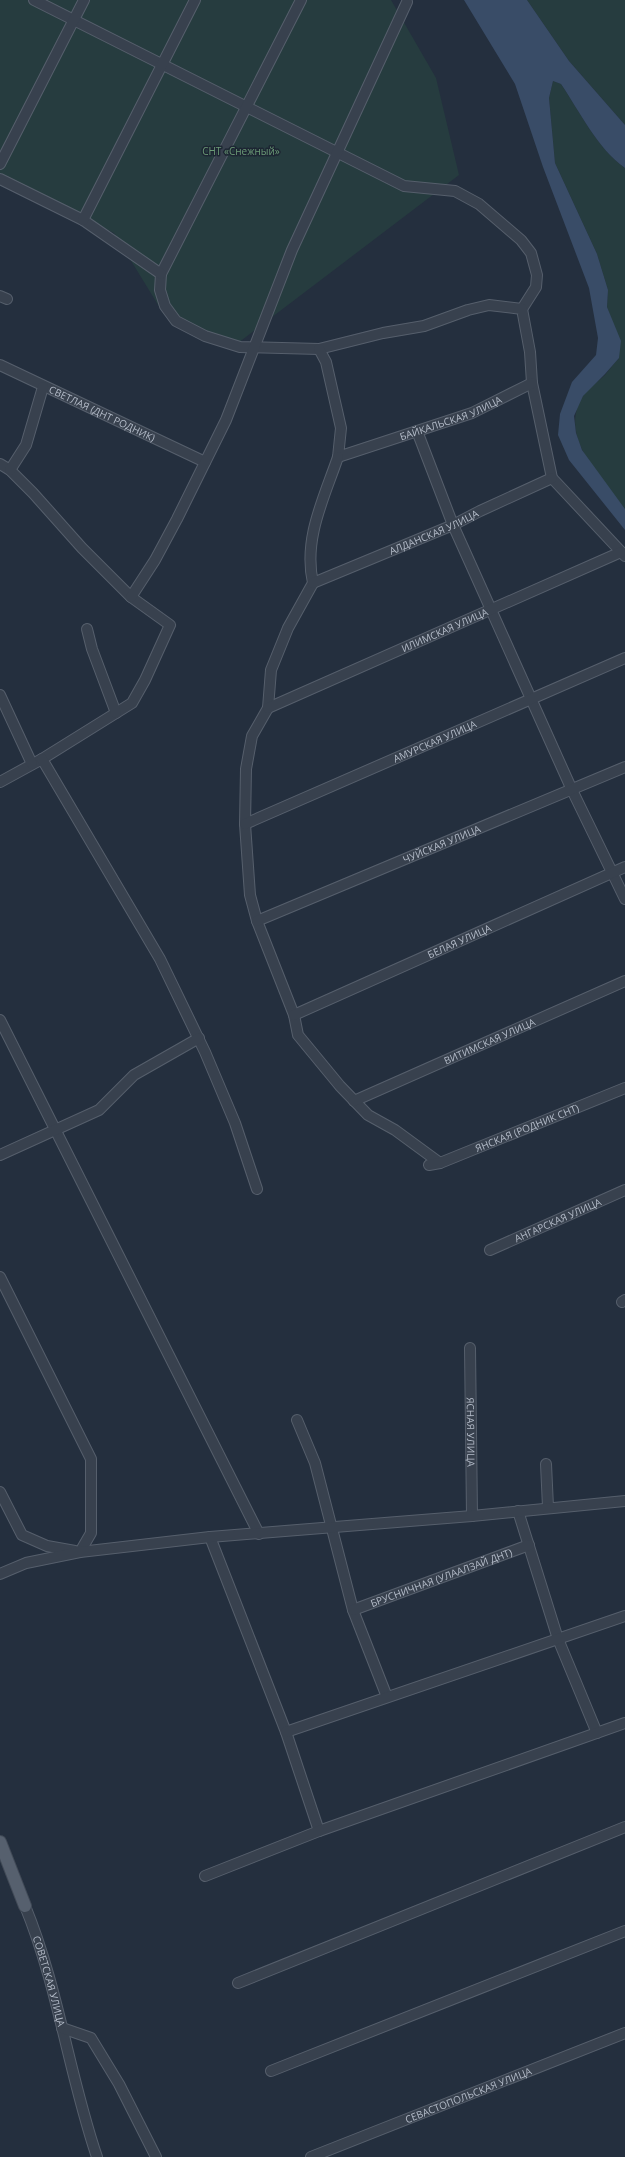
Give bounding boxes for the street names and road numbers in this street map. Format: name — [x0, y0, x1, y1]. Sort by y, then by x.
street label: СВЕТЛАЯ (ДНТ РОДНИК) — [47, 382, 158, 445]
street label: БАЙКАЛЬСКАЯ УЛИЦА — [398, 392, 505, 443]
street label: АЛДАНСКАЯ УЛИЦА — [387, 506, 481, 558]
street label: ИЛИМСКАЯ УЛИЦА — [399, 604, 491, 655]
street label: АМУРСКАЯ УЛИЦА — [391, 716, 479, 766]
street label: ЧУЙСКАЯ УЛИЦА — [401, 821, 483, 866]
street label: БЕЛАЯ УЛИЦА — [425, 920, 494, 961]
street label: ВИТИМСКАЯ УЛИЦА — [441, 1014, 538, 1067]
street label: ЯНСКАЯ (РОДНИК СНТ) — [473, 1100, 581, 1155]
street label: АНГАРСКАЯ УЛИЦА — [512, 1194, 604, 1245]
street label: ЯСНАЯ УЛИЦА — [464, 1397, 478, 1468]
street label: БРУСНИЧНАЯ (УЛААЛЗАЙ ДНТ) — [368, 1545, 514, 1610]
street label: СОВЕТСКАЯ УЛИЦА — [30, 1934, 69, 2029]
street label: СЕВАСТОПОЛЬСКАЯ УЛИЦА — [403, 2063, 534, 2126]

